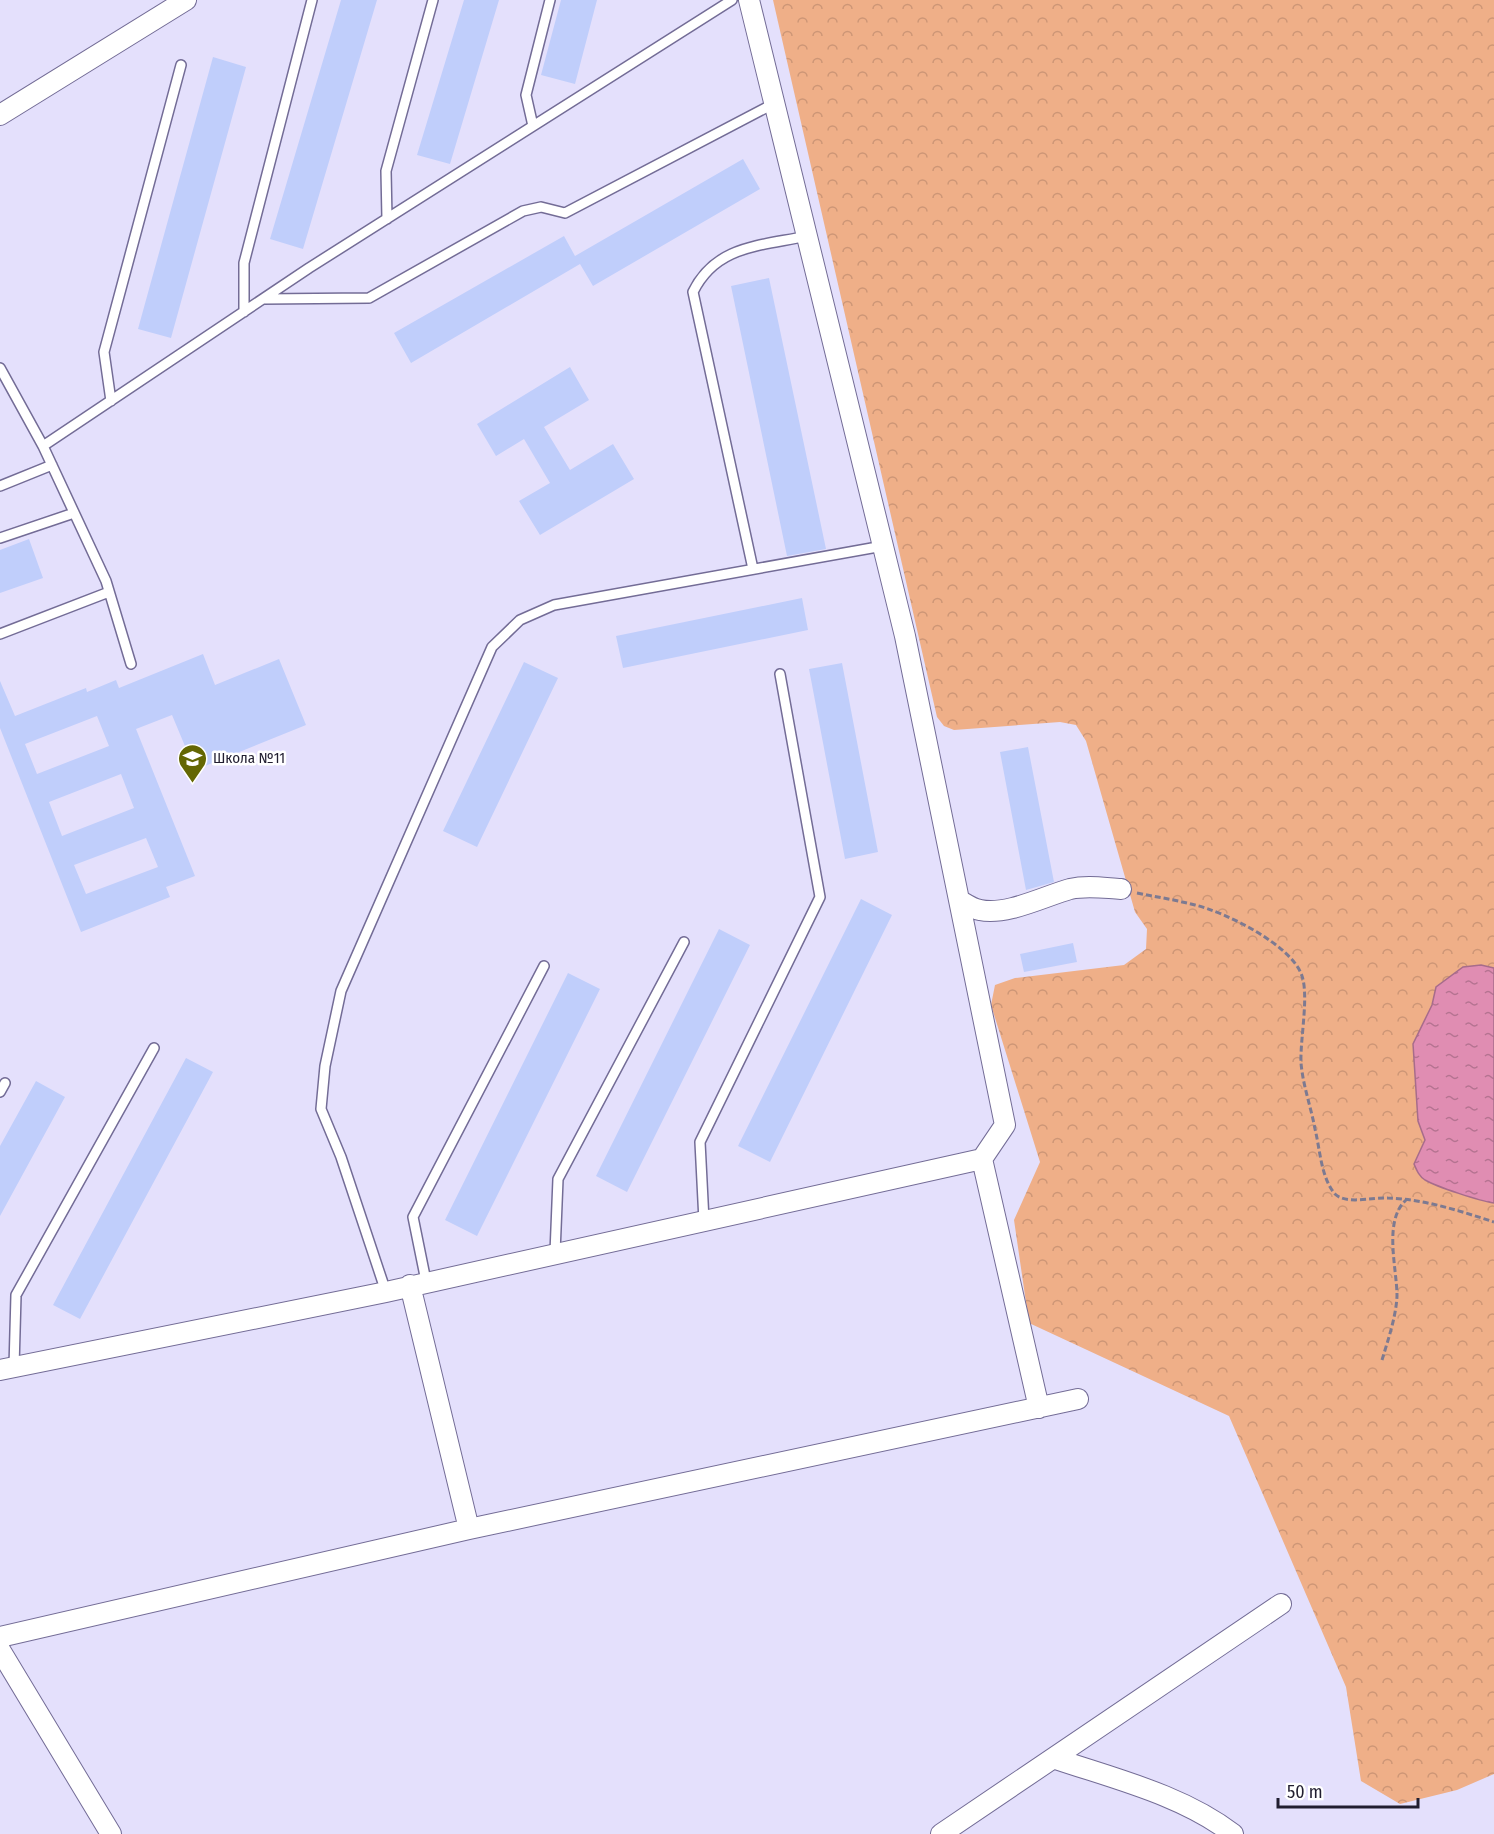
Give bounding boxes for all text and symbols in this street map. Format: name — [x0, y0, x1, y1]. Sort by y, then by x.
school or university icon: Школа №11 — [176, 742, 208, 784]
place label: Школа №11 — [213, 749, 285, 767]
scale bar — [1278, 1771, 1418, 1809]
text: 50 m — [1287, 1781, 1323, 1803]

